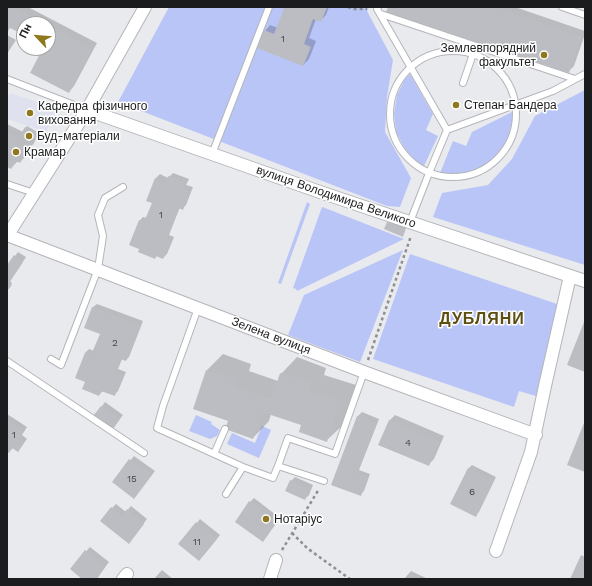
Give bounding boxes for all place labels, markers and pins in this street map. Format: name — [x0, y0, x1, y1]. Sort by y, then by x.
place label: Землевпорядний факультет — [441, 41, 536, 69]
marker: Землевпорядний факультет — [539, 50, 549, 60]
place label: Степан Бандера — [464, 98, 557, 112]
place label: Кафедра фізичного виховання — [38, 99, 147, 127]
marker: Степан Бандера — [451, 100, 461, 110]
marker: Кафедра фізичного виховання — [25, 108, 35, 118]
place label: Буд-матеріали — [37, 129, 120, 143]
marker: Буд-матеріали — [24, 131, 34, 141]
place label: Крамар — [24, 145, 66, 159]
marker: Крамар — [11, 147, 21, 157]
place label: Нотаріус — [274, 512, 322, 526]
marker: Нотаріус — [261, 514, 271, 524]

